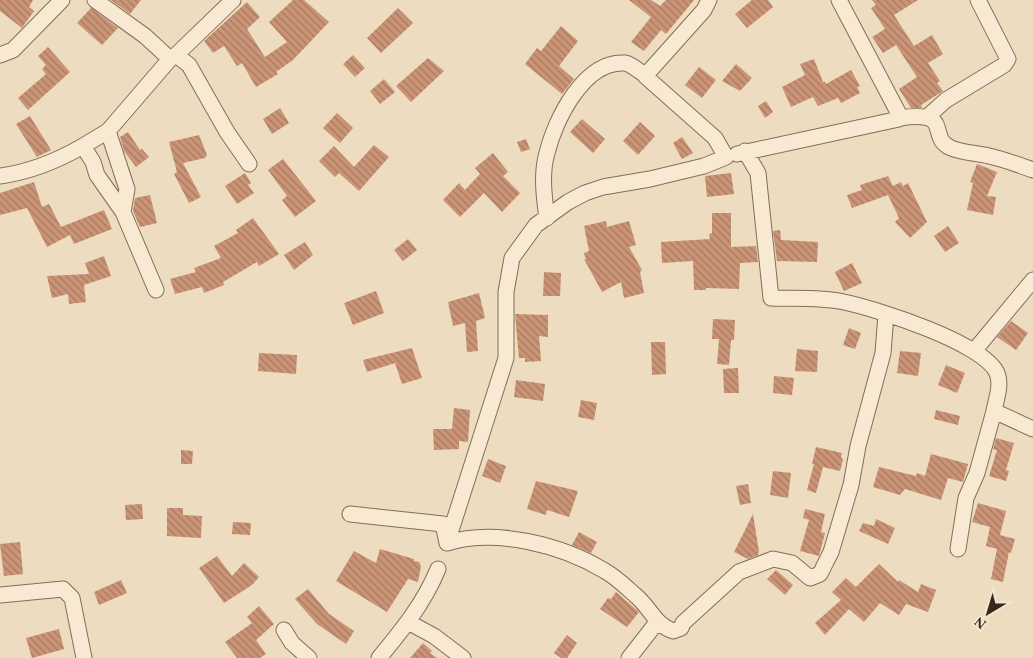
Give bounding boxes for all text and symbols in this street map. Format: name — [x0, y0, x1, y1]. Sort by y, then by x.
north arrow — [963, 588, 1013, 638]
text: N — [972, 614, 989, 632]

